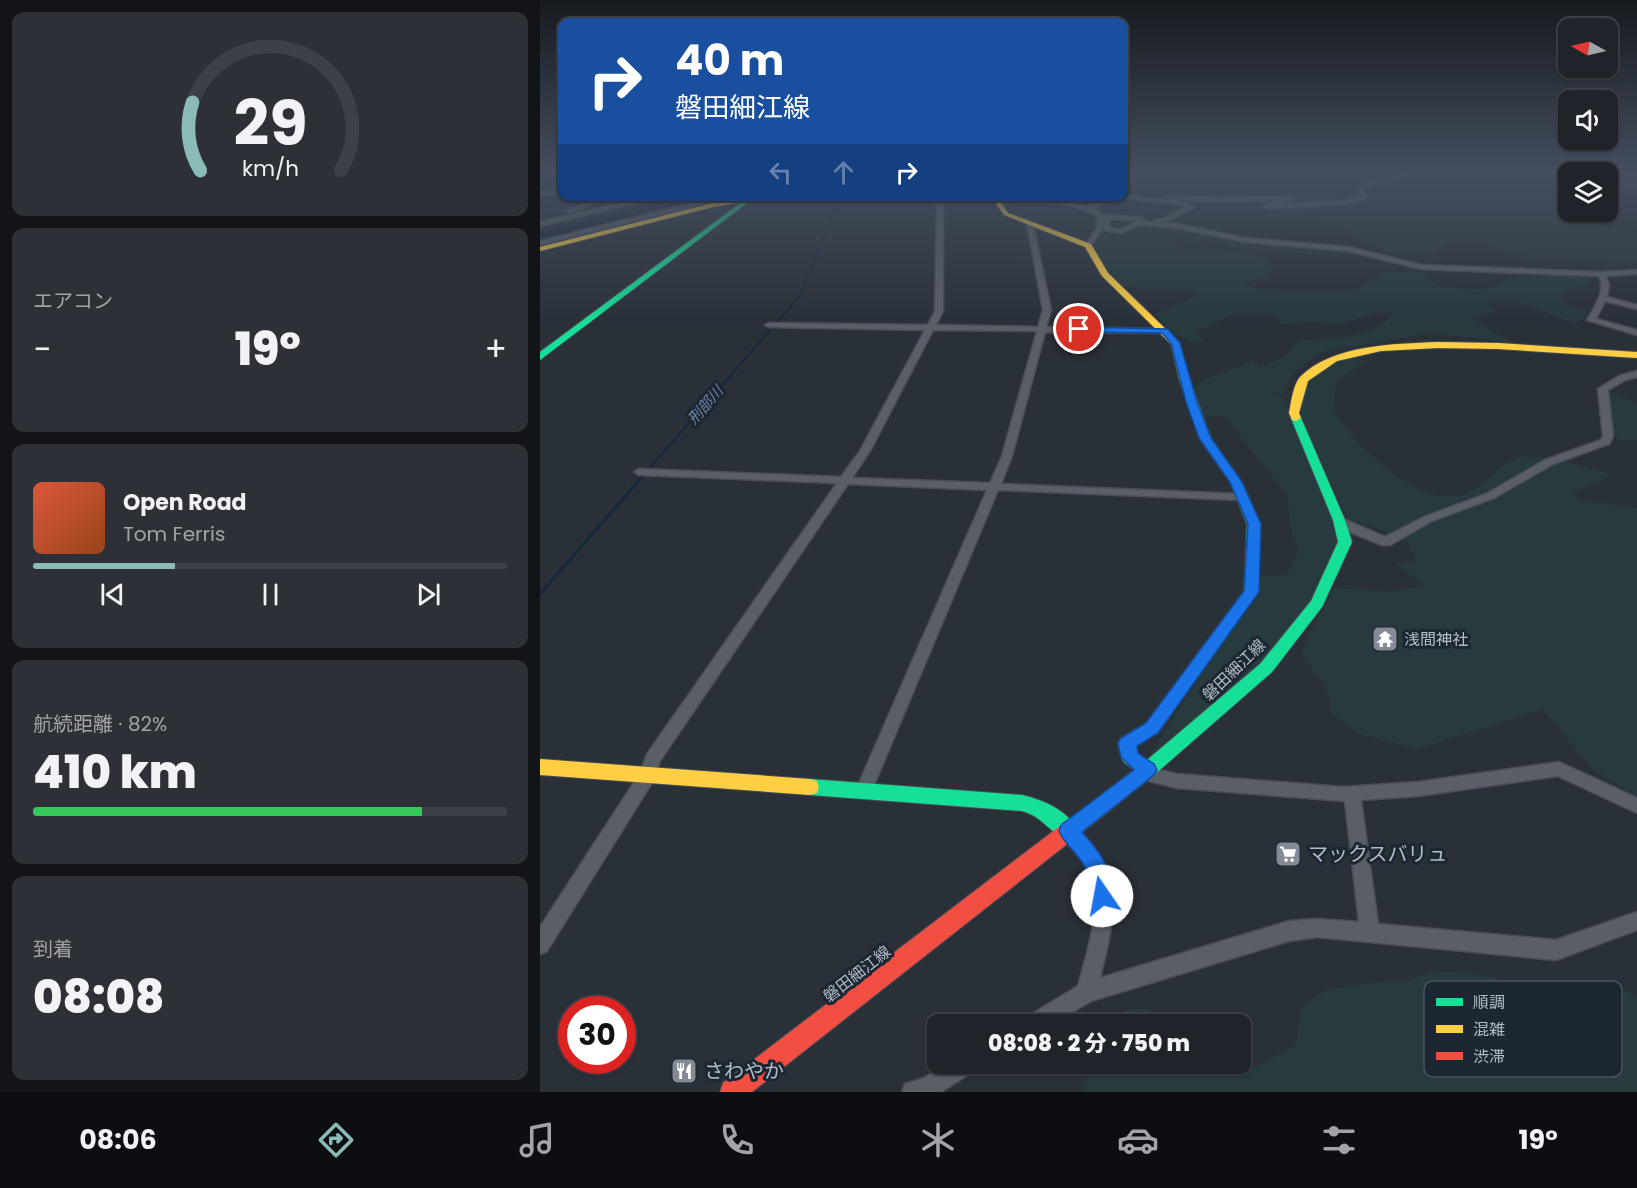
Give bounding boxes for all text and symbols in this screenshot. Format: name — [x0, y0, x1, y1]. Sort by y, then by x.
north arrow — [1558, 18, 1618, 78]
map controls — [1558, 18, 1618, 222]
text: 40 m — [675, 31, 784, 90]
icon: right — [576, 42, 654, 120]
text: 29 — [233, 79, 307, 167]
text: 磐田細江線 — [675, 89, 810, 126]
button: sound — [1558, 90, 1618, 150]
text: km/h — [241, 153, 299, 184]
icon: left — [764, 156, 797, 189]
icon: ahead — [827, 156, 860, 189]
icon: right — [890, 156, 923, 189]
button: layers — [1558, 162, 1618, 222]
text: エアコン — [33, 287, 113, 315]
pin — [1053, 303, 1104, 354]
icon: arrive — [1062, 312, 1095, 345]
text: 19° — [235, 318, 301, 381]
text: − — [33, 326, 51, 373]
text: + — [484, 326, 507, 373]
water label: 刑部川 — [682, 380, 729, 429]
text: Open Road — [123, 487, 247, 518]
text: Tom Ferris — [123, 520, 225, 548]
icon: previous — [96, 578, 129, 611]
icon: pause — [254, 578, 287, 611]
icon: next — [412, 578, 445, 611]
temple icon: 浅間神社 — [1370, 624, 1400, 654]
place label: 浅間神社 — [1404, 628, 1468, 651]
street label: 磐田細江線 — [1197, 634, 1271, 706]
text: 航続距離 · 82% — [33, 710, 167, 738]
text: 410 km — [33, 741, 197, 804]
supermarket icon: マックスバリュ — [1273, 839, 1303, 869]
place label: マックスバリュ — [1308, 840, 1447, 868]
position arrow — [1070, 864, 1134, 928]
text: 到着 — [33, 935, 73, 963]
street label: 磐田細江線 — [818, 940, 896, 1008]
text: 08:08 — [33, 966, 165, 1029]
legend — [1424, 981, 1622, 1077]
text: 順調 — [1473, 991, 1505, 1014]
speed limit sign: 30 — [558, 996, 636, 1074]
text: 混雑 — [1473, 1018, 1505, 1041]
text: 08:08 · 2 分 · 750 m — [988, 1028, 1190, 1059]
text: 渋滞 — [1473, 1045, 1505, 1068]
restaurant icon: さわやか — [669, 1056, 699, 1086]
place label: さわやか — [704, 1057, 784, 1085]
icon: directions — [315, 1119, 357, 1161]
icon: music — [516, 1119, 558, 1161]
icon: phone — [716, 1119, 758, 1161]
icon: climate — [917, 1119, 959, 1161]
icon: car — [1117, 1119, 1159, 1161]
icon: filters — [1318, 1119, 1360, 1161]
text: 08:06 — [79, 1121, 157, 1158]
text: 19° — [1518, 1121, 1558, 1158]

